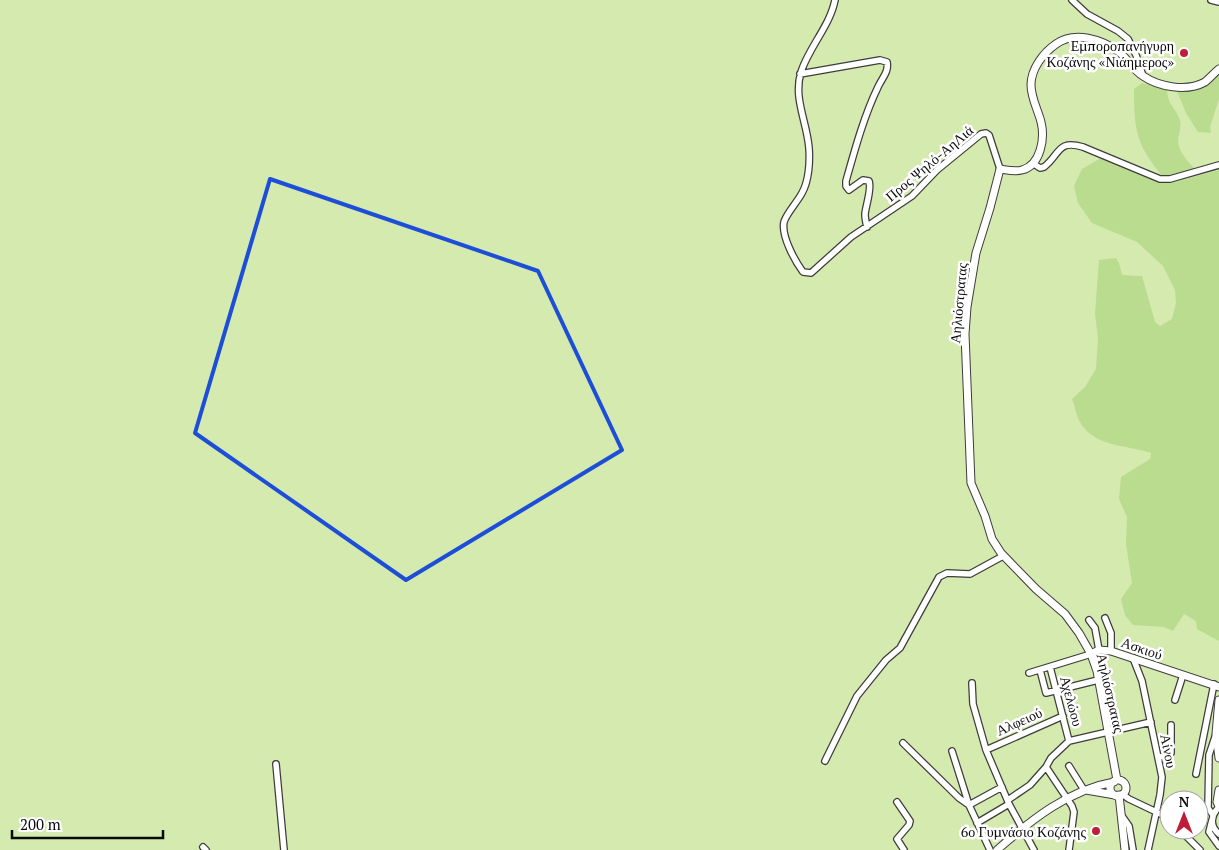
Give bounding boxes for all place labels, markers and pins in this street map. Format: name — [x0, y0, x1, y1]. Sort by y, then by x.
place label: Εμποροπανήγυρη Κοζάνης «Νιάημερος» — [1047, 36, 1174, 71]
marker: Εμποροπανήγυρη Κοζάνης «Νιάημερος» — [1178, 47, 1190, 59]
place label: 6ο Γυμνάσιο Κοζάνης — [961, 822, 1086, 841]
marker: 6ο Γυμνάσιο Κοζάνης — [1090, 825, 1102, 837]

